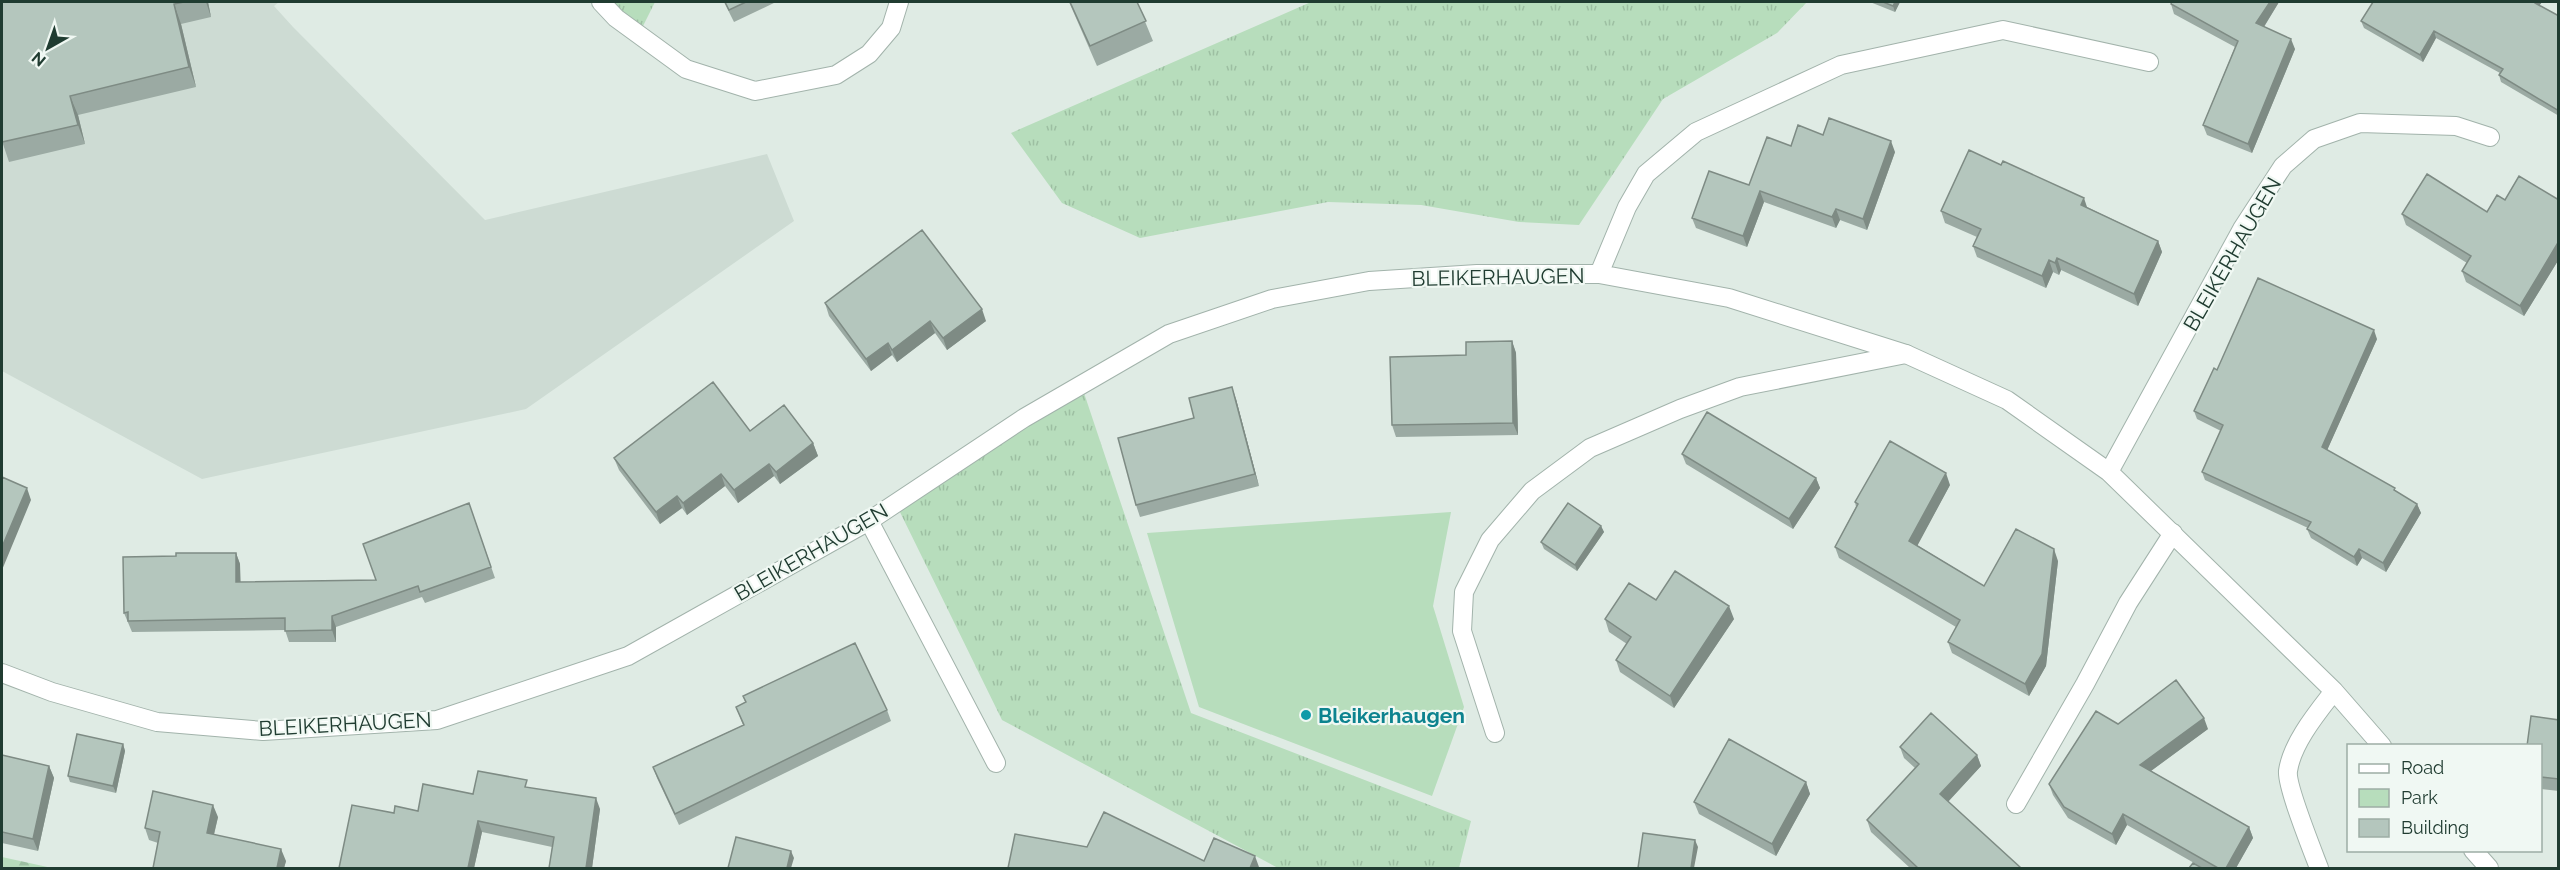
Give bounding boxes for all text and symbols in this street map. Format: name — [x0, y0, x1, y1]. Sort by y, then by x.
north arrow — [18, 18, 78, 78]
text: N — [28, 48, 49, 70]
street label: BLEIKERHAUGEN — [2178, 173, 2286, 335]
street label: BLEIKERHAUGEN — [1411, 263, 1585, 291]
street label: BLEIKERHAUGEN — [730, 498, 892, 606]
place label: Bleikerhaugen — [1318, 703, 1465, 728]
street label: BLEIKERHAUGEN — [258, 707, 432, 741]
marker: Bleikerhaugen — [1299, 708, 1313, 722]
legend — [2347, 744, 2542, 852]
text: Road — [2401, 757, 2444, 778]
text: Park — [2401, 787, 2438, 808]
text: Building — [2401, 817, 2469, 838]

